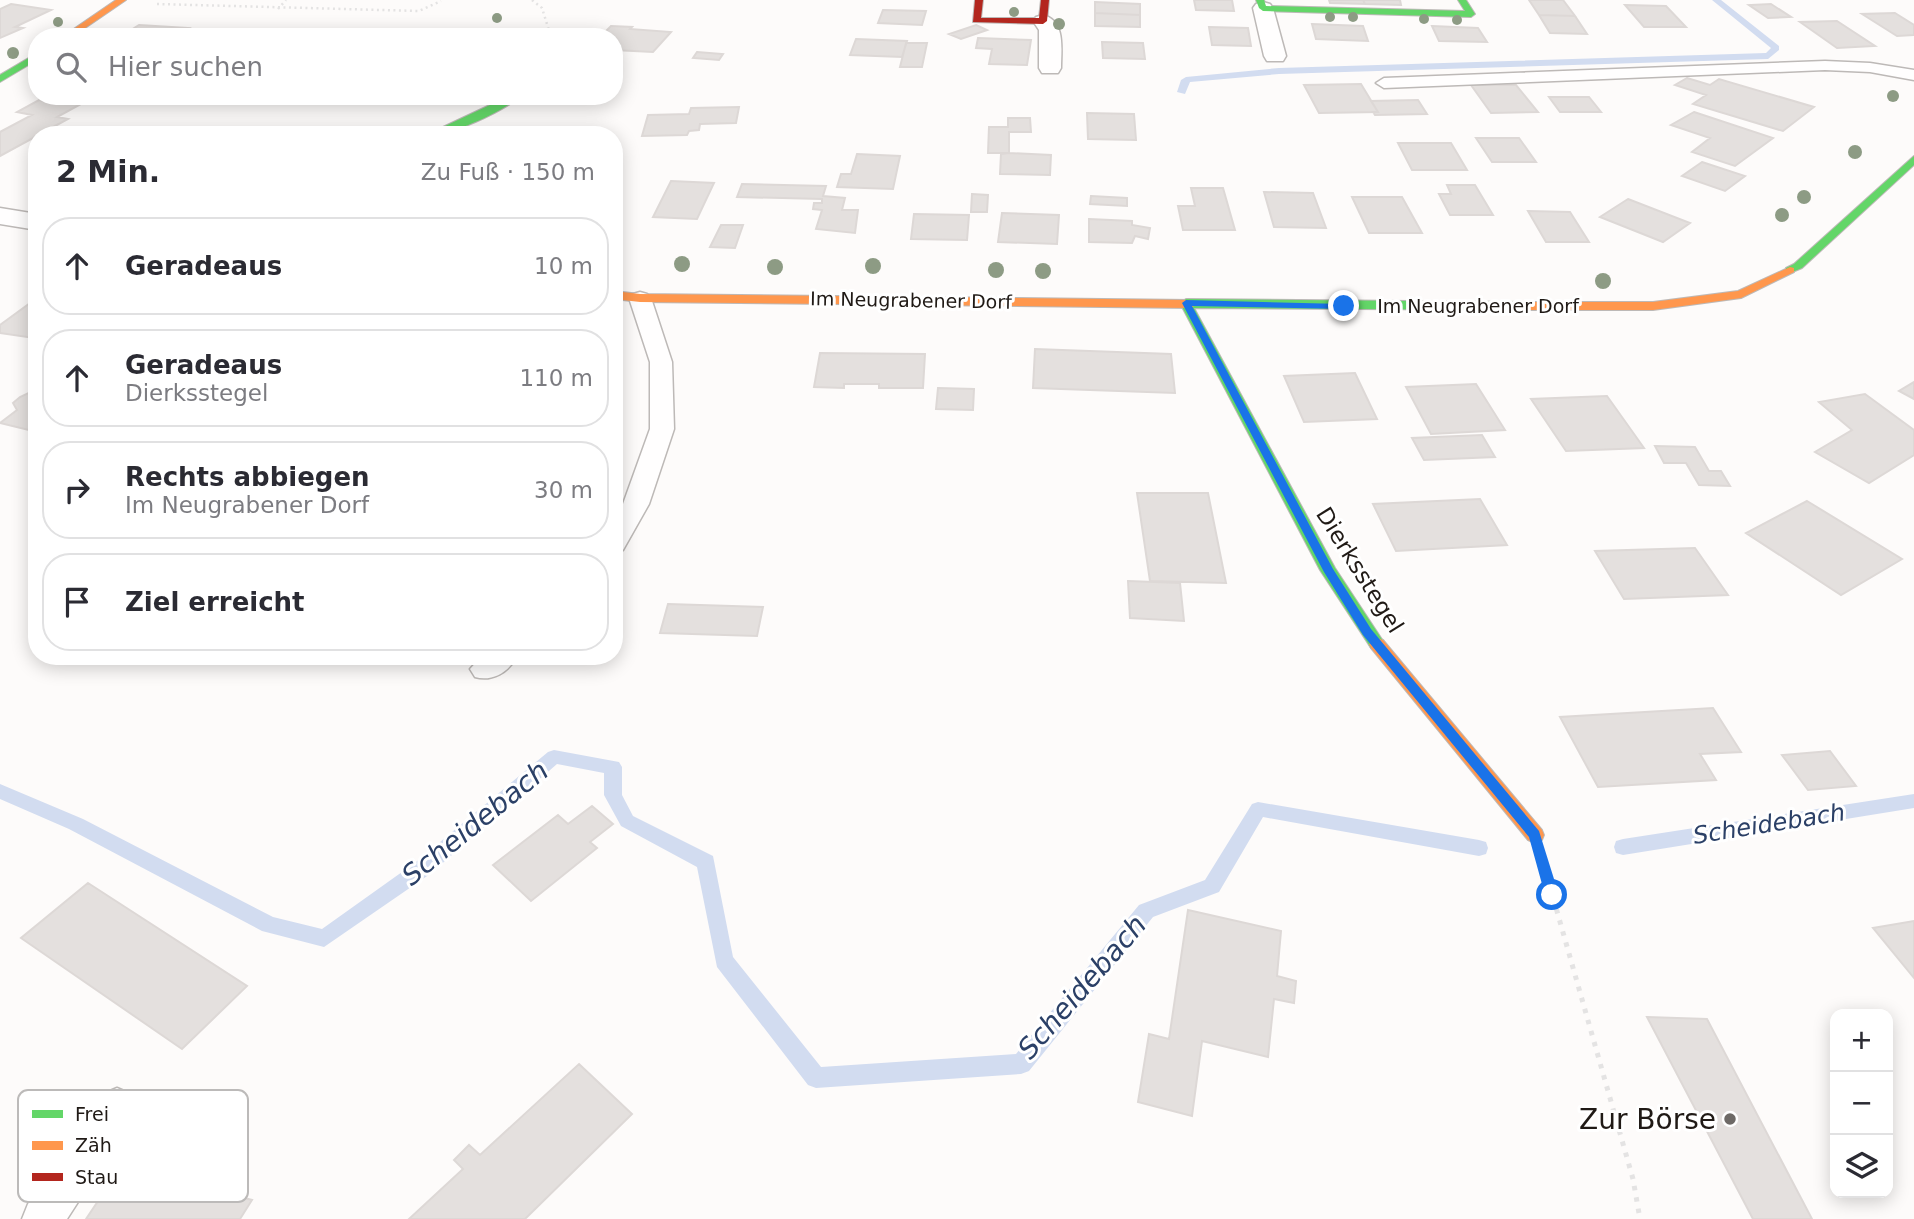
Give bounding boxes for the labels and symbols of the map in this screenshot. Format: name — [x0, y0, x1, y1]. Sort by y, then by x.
street label: Im Neugrabener Dorf — [810, 287, 1013, 313]
route end — [1328, 290, 1359, 321]
street label: Im Neugrabener Dorf — [1377, 295, 1580, 317]
street label: Dierksstegel — [1311, 502, 1409, 638]
water label: Scheidebach — [395, 754, 555, 892]
water label: Scheidebach — [1691, 798, 1847, 850]
route start — [1536, 879, 1567, 910]
water label: Scheidebach — [1011, 909, 1153, 1065]
legend — [18, 1090, 248, 1202]
text: Frei — [75, 1103, 109, 1125]
place label: Zur Börse — [1579, 1103, 1716, 1136]
marker: Zur Börse — [1722, 1111, 1738, 1127]
text: Zäh — [75, 1134, 112, 1156]
text: Stau — [75, 1166, 118, 1188]

